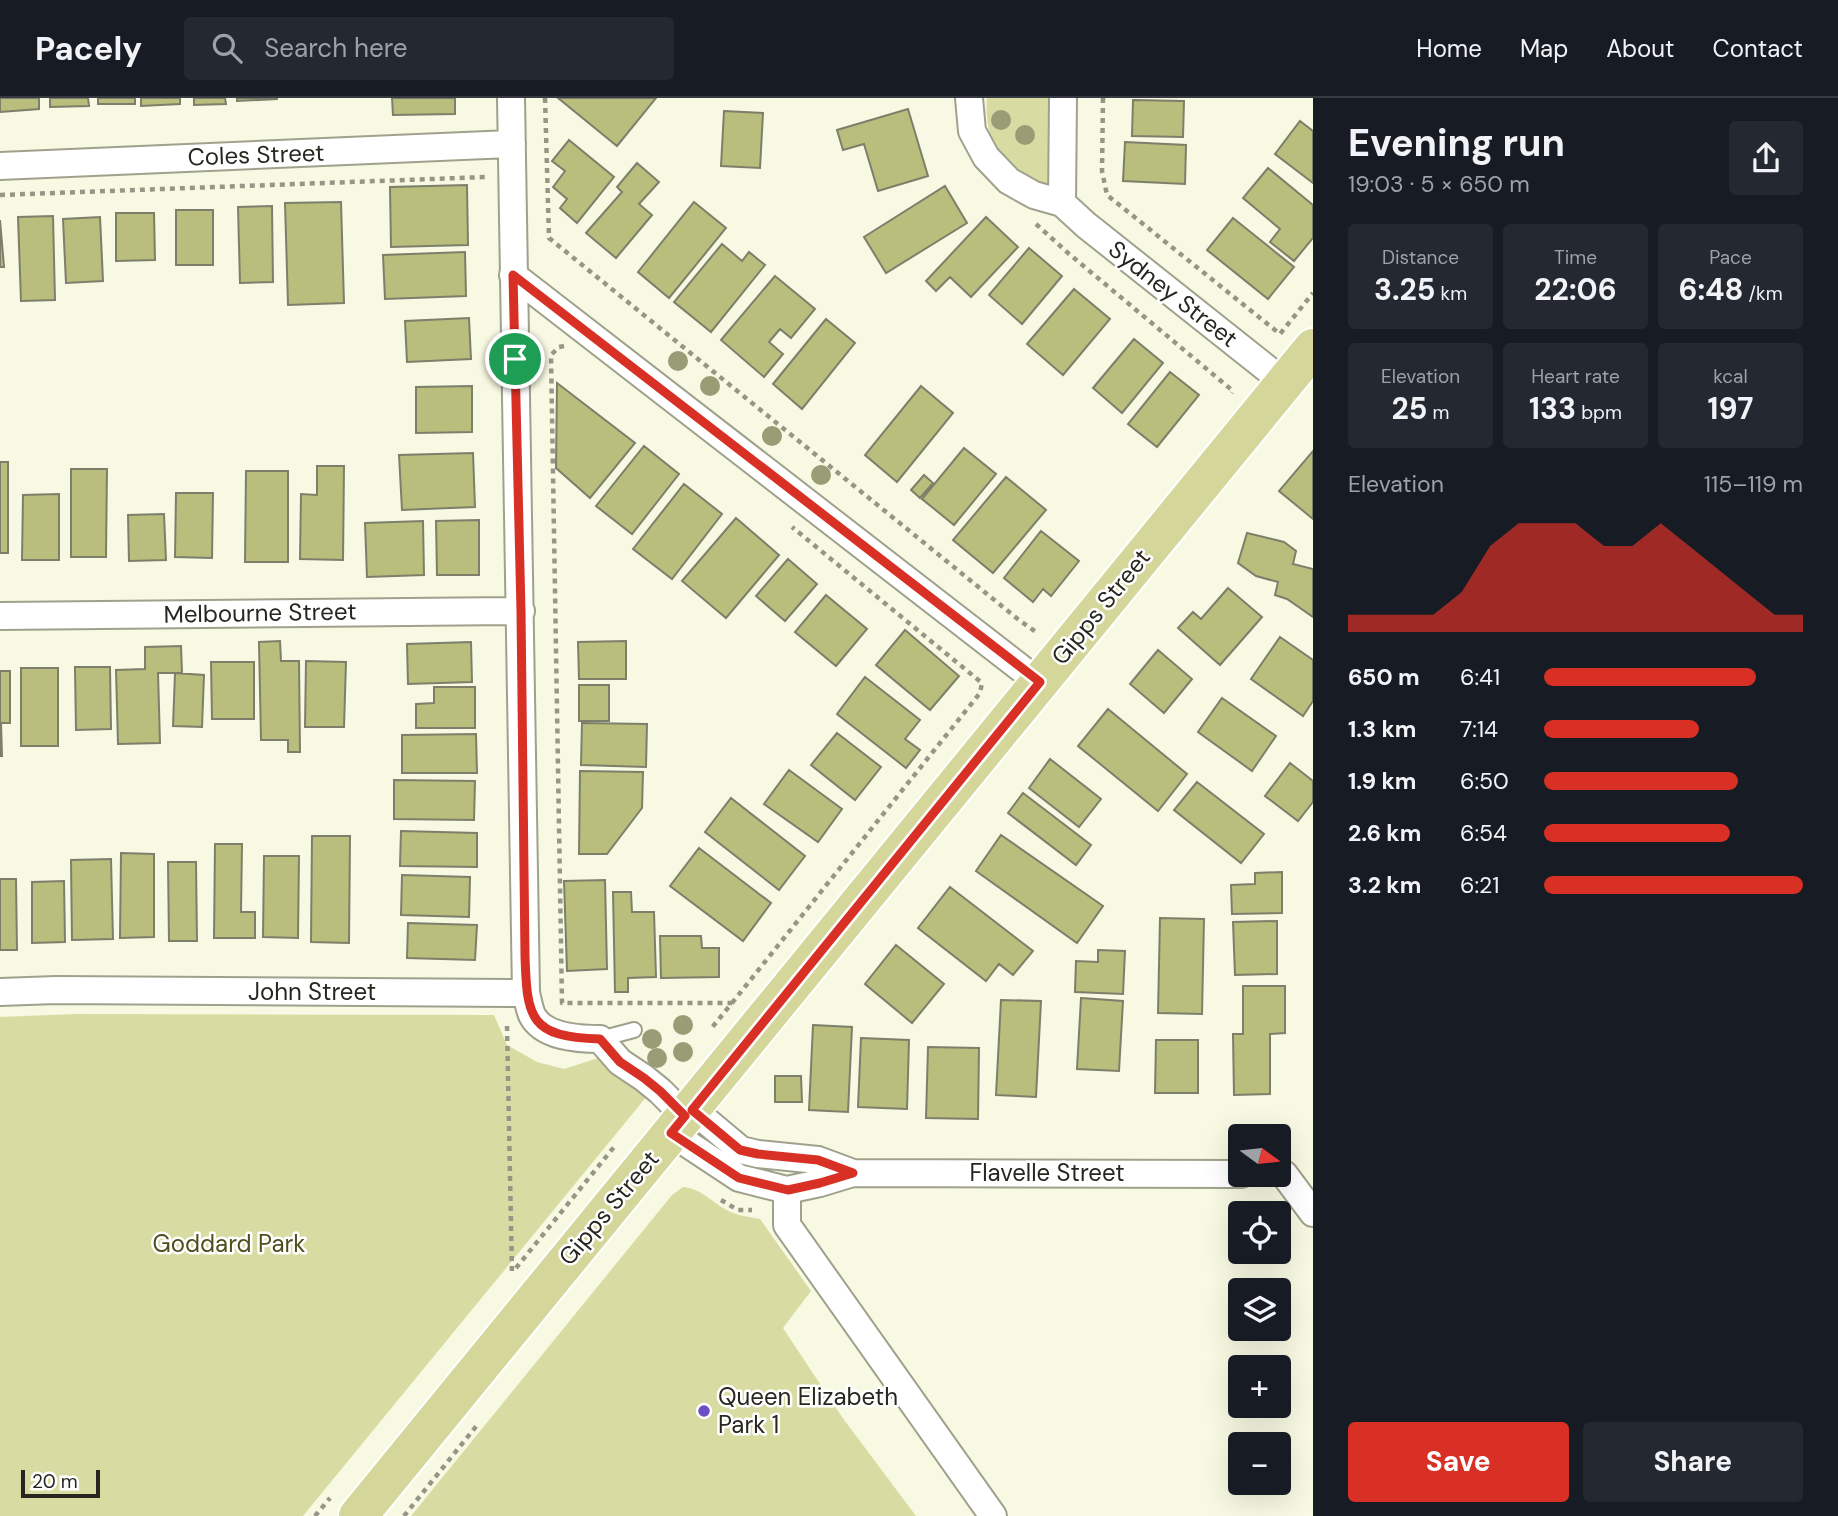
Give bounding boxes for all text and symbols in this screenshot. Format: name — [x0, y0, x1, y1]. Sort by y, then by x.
search box — [184, 17, 674, 80]
text: Pacely — [35, 27, 142, 70]
icon: search — [208, 29, 246, 67]
text: Search here — [264, 31, 408, 65]
text: Home — [1416, 33, 1482, 64]
text: Map — [1520, 33, 1568, 64]
text: About — [1606, 33, 1675, 64]
text: Contact — [1713, 33, 1803, 64]
text: Evening run — [1348, 118, 1565, 168]
button: share — [1729, 121, 1803, 195]
street label: Coles Street — [187, 137, 325, 172]
text: 19:03 · 5 × 650 m — [1348, 169, 1530, 199]
street label: Sydney Street — [1102, 233, 1244, 354]
text: Distance — [1382, 245, 1459, 270]
text: Time — [1554, 245, 1597, 270]
text: Pace — [1709, 245, 1752, 270]
text: 3.25 — [1374, 270, 1436, 309]
text: 22:06 — [1534, 270, 1617, 309]
text: 6:48 — [1678, 270, 1744, 309]
text: km — [1436, 281, 1467, 306]
text: /km — [1744, 281, 1783, 306]
pin — [485, 329, 545, 389]
icon: arrive — [496, 340, 534, 378]
text: Elevation — [1381, 364, 1460, 389]
text: Heart rate — [1531, 364, 1620, 389]
text: kcal — [1713, 364, 1748, 389]
text: 25 — [1392, 389, 1428, 428]
text: 133 — [1529, 389, 1576, 428]
text: 197 — [1708, 389, 1753, 428]
text: m — [1428, 400, 1449, 425]
text: bpm — [1576, 400, 1622, 425]
text: Elevation — [1348, 469, 1444, 499]
text: 115–119 m — [1704, 469, 1803, 499]
street label: Gipps Street — [1044, 542, 1157, 671]
street label: Melbourne Street — [163, 595, 357, 630]
text: 650 m — [1348, 662, 1420, 692]
text: 6:41 — [1460, 662, 1500, 692]
text: 1.3 km — [1348, 714, 1416, 744]
text: 7:14 — [1460, 714, 1498, 744]
text: 1.9 km — [1348, 766, 1416, 796]
text: 6:50 — [1460, 766, 1509, 796]
text: 2.6 km — [1348, 818, 1421, 848]
text: 6:54 — [1460, 818, 1507, 848]
text: 3.2 km — [1348, 870, 1421, 900]
text: 6:21 — [1460, 870, 1500, 900]
street label: John Street — [248, 976, 376, 1007]
north arrow — [1228, 1124, 1292, 1186]
map controls — [1228, 1124, 1291, 1495]
street label: Gipps Street — [552, 1144, 666, 1271]
street label: Flavelle Street — [969, 1157, 1125, 1188]
button: locate — [1228, 1201, 1291, 1264]
park label: Goddard Park — [153, 1228, 305, 1259]
button: layers — [1228, 1278, 1291, 1341]
button: + — [1228, 1355, 1291, 1418]
place label: Queen Elizabeth Park 1 — [718, 1381, 898, 1440]
marker: Queen Elizabeth Park 1 — [696, 1403, 712, 1419]
button: Save — [1348, 1422, 1569, 1502]
button: Share — [1583, 1422, 1803, 1502]
button: − — [1228, 1432, 1291, 1495]
scale bar — [21, 1467, 100, 1499]
text: 20 m — [32, 1469, 78, 1494]

